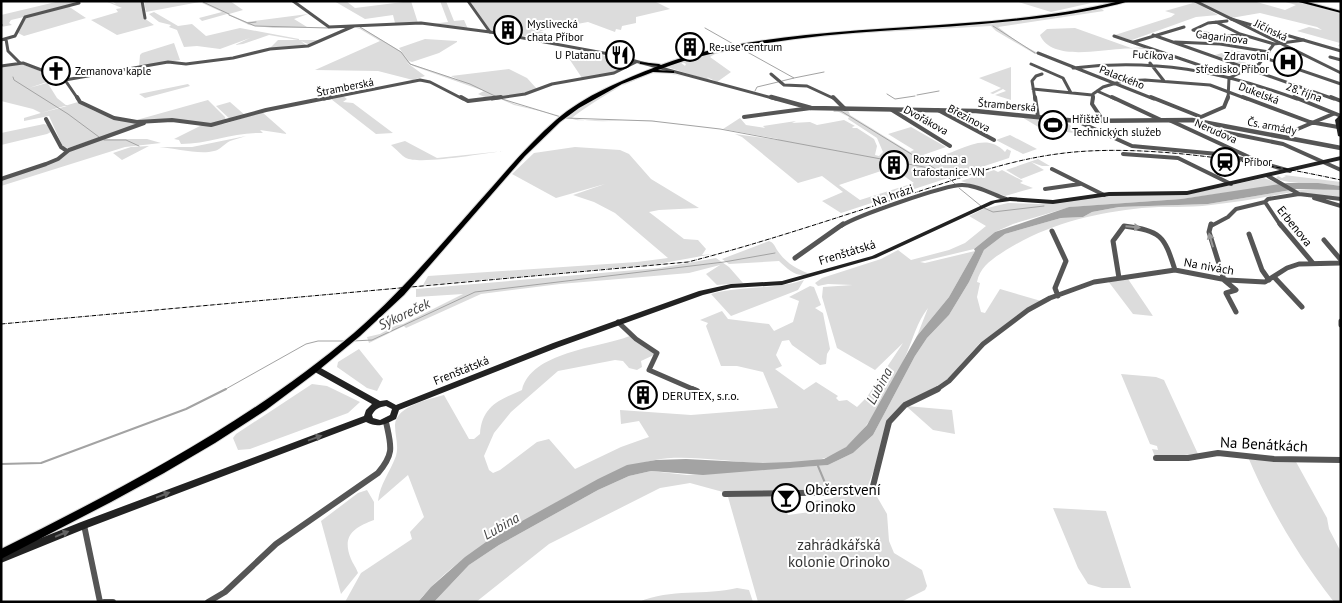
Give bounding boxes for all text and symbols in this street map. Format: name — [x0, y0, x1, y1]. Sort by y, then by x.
building icon: Myslivecká chata Příbor — [493, 15, 523, 45]
street label: Jičínská — [1251, 16, 1290, 44]
place label: Myslivecká chata Příbor — [527, 17, 584, 44]
street label: Gagarinova — [1195, 27, 1249, 47]
building icon: Re-use centrum — [675, 32, 705, 62]
restaurant icon: U Platanu — [605, 40, 635, 70]
place label: Re-use centrum — [709, 40, 782, 54]
street label: Fučíkova — [1132, 47, 1174, 63]
hospital icon: Zdravotní středisko Příbor — [1273, 47, 1303, 77]
place label: U Platanu — [555, 48, 601, 62]
place label: Zdravotní středisko Příbor — [1196, 49, 1269, 76]
church icon: Zemanova kaple — [41, 56, 71, 86]
street label: Palackého — [1097, 62, 1147, 92]
place label: Zemanova kaple — [75, 64, 152, 78]
street label: Štramberská — [315, 75, 375, 99]
street label: Dukelská — [1237, 79, 1281, 107]
street label: 28. října — [1284, 79, 1324, 105]
street label: Štramberská — [977, 95, 1037, 115]
street label: Březinova — [945, 101, 993, 135]
street label: Dvořákova — [901, 102, 951, 138]
sports icon: Hřiště u Technických služeb — [1038, 110, 1068, 140]
place label: Hřiště u Technických služeb — [1072, 112, 1161, 139]
street label: Čs. armády — [1246, 114, 1299, 138]
street label: Nerudova — [1193, 115, 1239, 147]
station icon: Příbor — [1210, 147, 1240, 177]
building icon: Rozvodna a trafostanice VN — [879, 150, 909, 180]
place label: Rozvodna a trafostanice VN — [913, 152, 985, 179]
place label: Příbor — [1244, 155, 1272, 169]
street label: Na hrázi — [871, 181, 915, 209]
street label: Erbenova — [1274, 203, 1316, 249]
one-way arrow — [1125, 223, 1141, 231]
one-way arrow — [1207, 232, 1215, 247]
street label: Frenštátská — [817, 236, 877, 268]
street label: Na nivách — [1183, 254, 1235, 278]
water label: Sýkoreček — [375, 294, 434, 334]
street label: Frenštátská — [431, 352, 491, 388]
water label: Lubina — [862, 364, 896, 407]
building icon: DERUTEX, s.r.o. — [628, 380, 658, 410]
place label: DERUTEX, s.r.o. — [662, 388, 739, 403]
street label: Na Benátkách — [1219, 432, 1309, 456]
one-way arrow — [308, 434, 323, 442]
place label: Občerstvení Orinoko — [805, 480, 881, 516]
bar icon: Občerstvení Orinoko — [771, 483, 801, 513]
one-way arrow — [156, 491, 171, 499]
water label: Lubina — [480, 508, 523, 544]
one-way arrow — [55, 529, 69, 537]
park label: zahrádkářská kolonie Orinoko — [788, 535, 890, 571]

